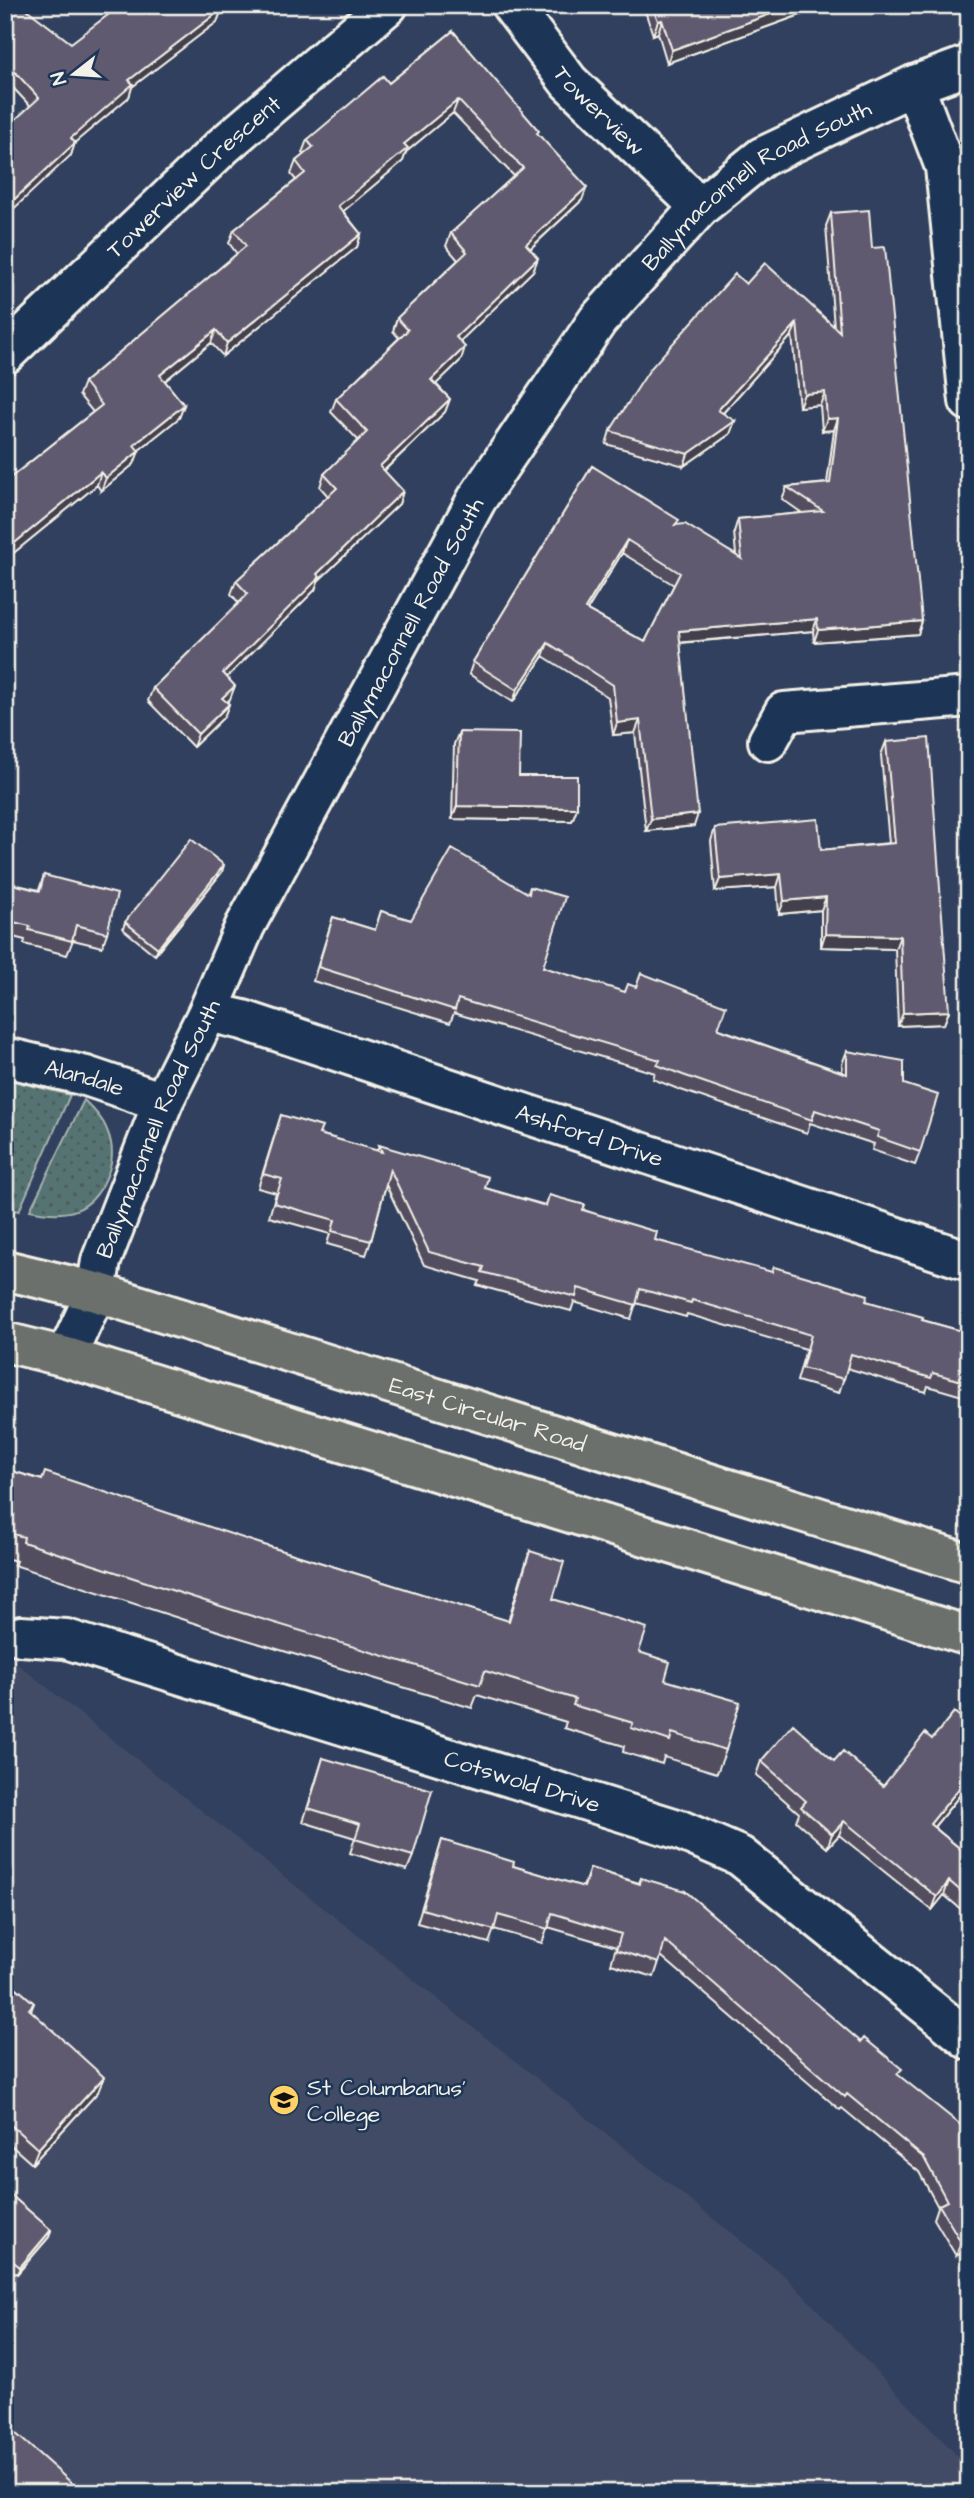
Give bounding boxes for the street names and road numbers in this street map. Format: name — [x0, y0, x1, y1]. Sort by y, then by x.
street label: Towerview — [545, 59, 652, 164]
street label: Towerview Crescent — [100, 88, 289, 266]
street label: Ballymaconnell Road South — [635, 92, 877, 278]
street label: Ballymaconnell Road South — [330, 492, 492, 753]
street label: Ballymaconnell Road South — [89, 994, 229, 1263]
street label: Alandale — [41, 1052, 128, 1105]
street label: Ashford Drive — [511, 1097, 667, 1175]
street label: East Circular Road — [385, 1369, 590, 1461]
street label: Cotswold Drive — [440, 1743, 604, 1821]

